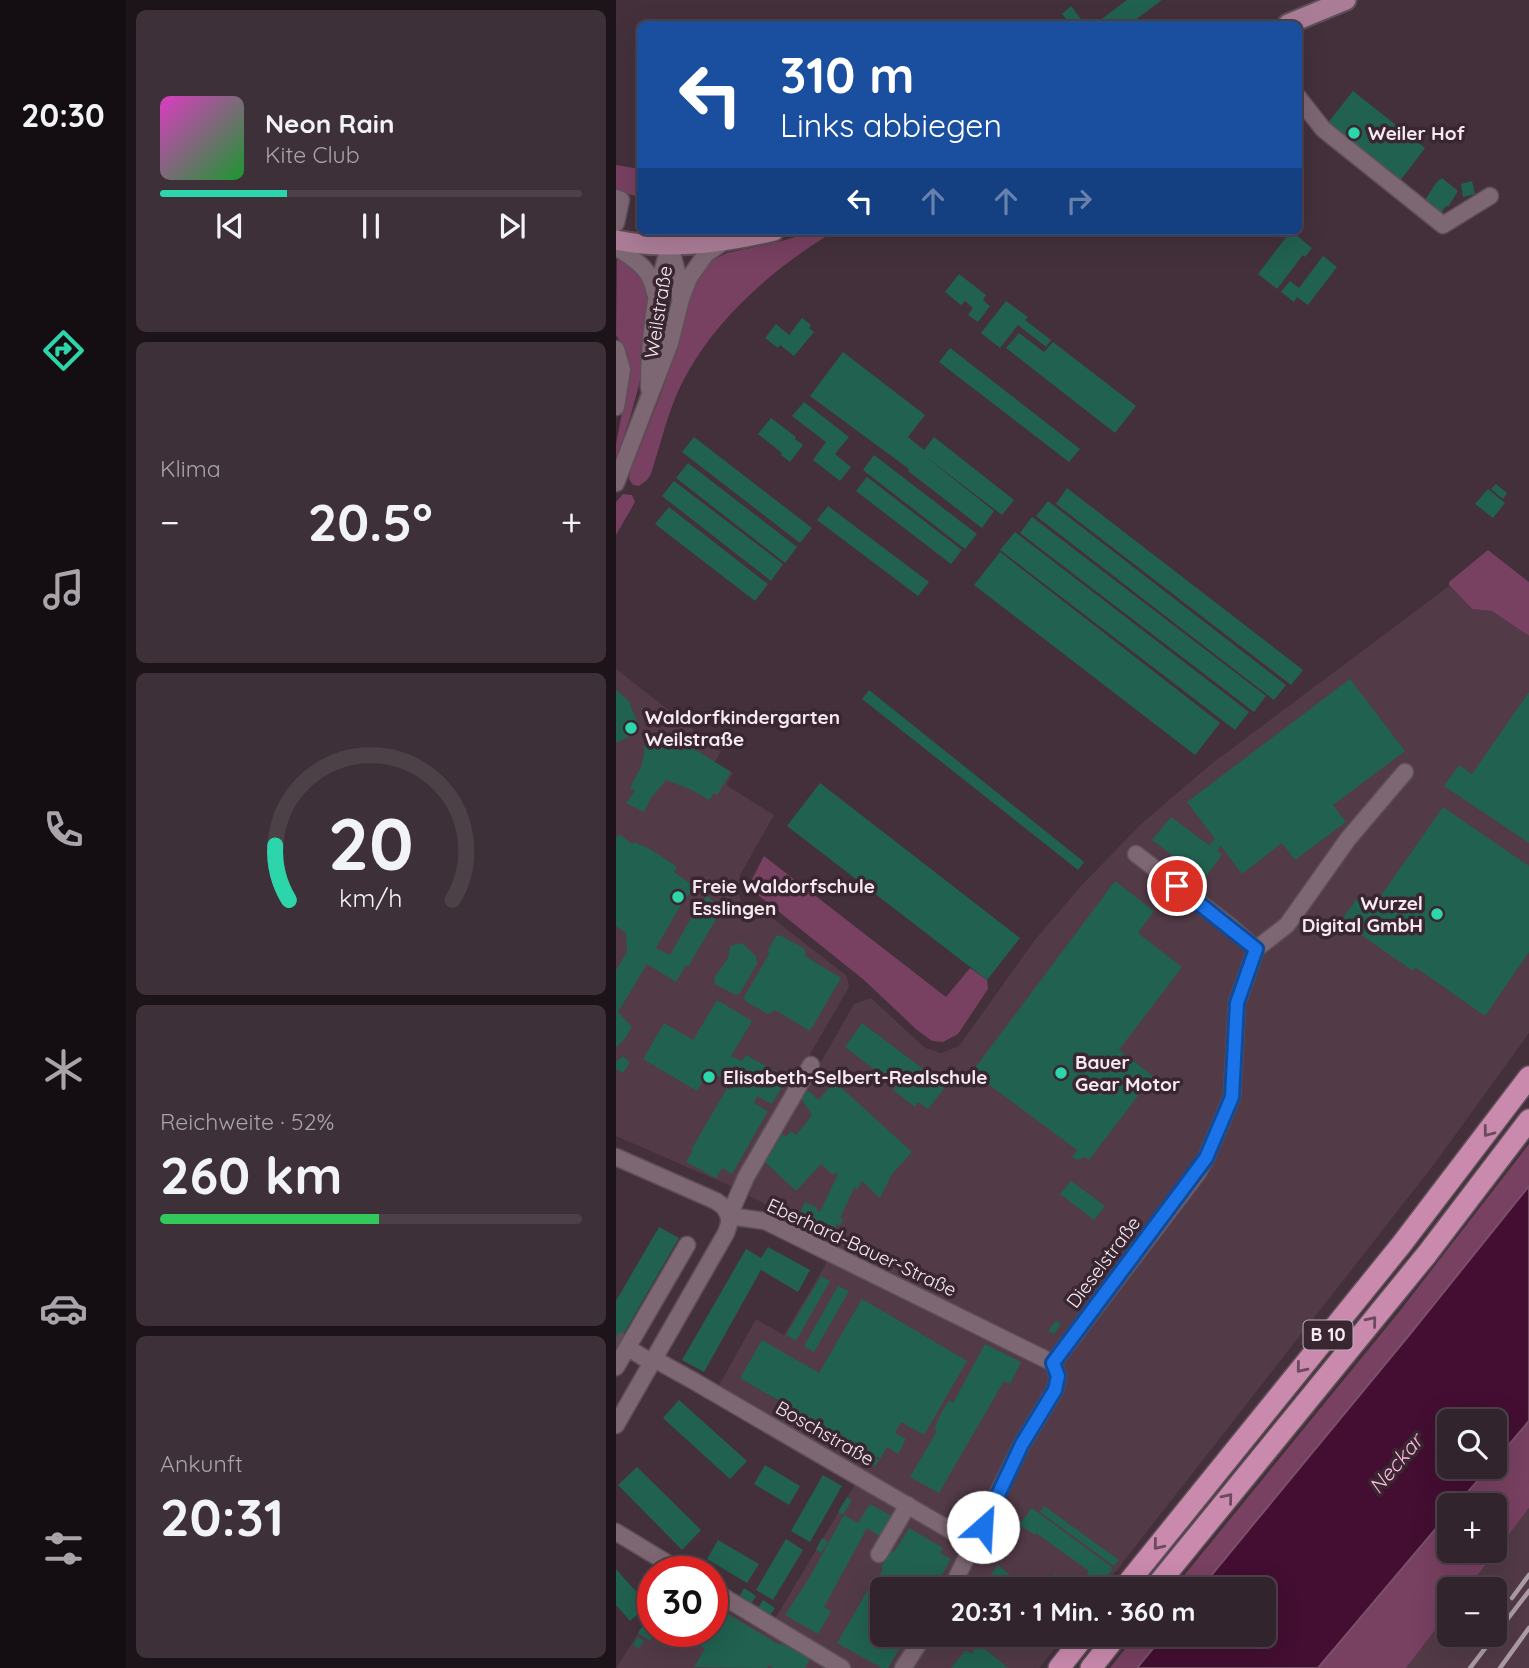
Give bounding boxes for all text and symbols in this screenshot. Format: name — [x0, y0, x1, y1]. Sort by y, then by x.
text: 310 m — [780, 44, 914, 105]
icon: left — [665, 49, 756, 140]
text: 20:30 — [21, 95, 105, 135]
text: Links abbiegen — [780, 105, 1002, 145]
text: Neon Rain — [265, 107, 394, 140]
place label: Weiler Hof — [1368, 121, 1466, 145]
marker: Weiler Hof — [1346, 125, 1362, 141]
text: Kite Club — [265, 140, 360, 169]
icon: left — [841, 182, 879, 220]
icon: ahead — [914, 182, 952, 220]
icon: ahead — [987, 182, 1025, 220]
icon: right — [1060, 182, 1098, 220]
icon: previous — [211, 207, 249, 245]
icon: pause — [352, 207, 390, 245]
icon: next — [493, 207, 531, 245]
street label: Weilstraße — [639, 264, 677, 360]
icon: directions — [39, 326, 88, 375]
text: Klima — [160, 454, 221, 483]
text: 20.5° — [308, 489, 433, 554]
text: − — [160, 498, 180, 546]
text: + — [561, 498, 582, 546]
icon: music — [39, 565, 88, 614]
place label: Waldorfkindergarten Weilstraße — [645, 705, 840, 751]
marker: Waldorfkindergarten Weilstraße — [623, 720, 639, 736]
text: 20 — [328, 797, 414, 888]
icon: phone — [39, 805, 88, 854]
pin — [1147, 856, 1207, 916]
icon: arrive — [1158, 867, 1196, 905]
place label: Freie Waldorfschule Esslingen — [692, 874, 875, 920]
text: km/h — [339, 882, 403, 913]
marker: Freie Waldorfschule Esslingen — [670, 889, 686, 905]
place label: Wurzel Digital GmbH — [1302, 891, 1423, 937]
marker: Wurzel Digital GmbH — [1429, 906, 1445, 922]
icon: climate — [39, 1045, 88, 1094]
place label: Bauer Gear Motor — [1075, 1050, 1180, 1096]
place label: Elisabeth-Selbert-Realschule — [723, 1065, 987, 1089]
marker: Bauer Gear Motor — [1053, 1065, 1069, 1081]
marker: Elisabeth-Selbert-Realschule — [701, 1069, 717, 1085]
text: Reichweite · 52% — [160, 1107, 334, 1136]
one-way arrow — [1484, 1124, 1497, 1137]
text: 260 km — [160, 1142, 342, 1207]
street label: Eberhard-Bauer-Straße — [763, 1193, 961, 1301]
street label: Dieselstraße — [1061, 1211, 1145, 1313]
icon: car — [39, 1284, 88, 1333]
one-way arrow — [1364, 1317, 1376, 1330]
road number: B 10 — [1304, 1320, 1352, 1350]
one-way arrow — [1297, 1361, 1310, 1373]
street label: Boschstraße — [772, 1395, 878, 1471]
map controls — [1437, 1409, 1507, 1647]
button: search — [1437, 1409, 1507, 1479]
water label: Neckar — [1363, 1426, 1430, 1499]
text: Ankunft — [160, 1449, 243, 1478]
text: 20:31 — [160, 1484, 284, 1549]
position arrow — [946, 1490, 1020, 1564]
one-way arrow — [1220, 1493, 1233, 1505]
button: + — [1437, 1493, 1507, 1563]
icon: filters — [39, 1524, 88, 1573]
one-way arrow — [1154, 1537, 1167, 1550]
speed limit sign: 30 — [637, 1556, 728, 1647]
button: − — [1437, 1577, 1507, 1647]
text: 20:31 · 1 Min. · 360 m — [951, 1595, 1195, 1628]

